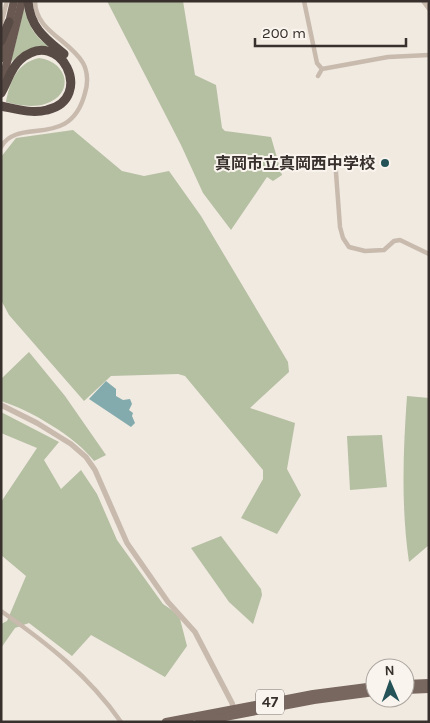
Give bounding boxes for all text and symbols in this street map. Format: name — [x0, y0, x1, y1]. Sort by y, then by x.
scale bar — [255, 15, 406, 47]
text: 200 m — [262, 24, 306, 42]
place label: 真岡市立真岡西中学校 — [215, 154, 375, 173]
marker: 真岡市立真岡西中学校 — [379, 157, 391, 169]
north arrow — [365, 658, 415, 708]
text: N — [384, 662, 395, 679]
road number: 47 — [256, 690, 284, 714]

